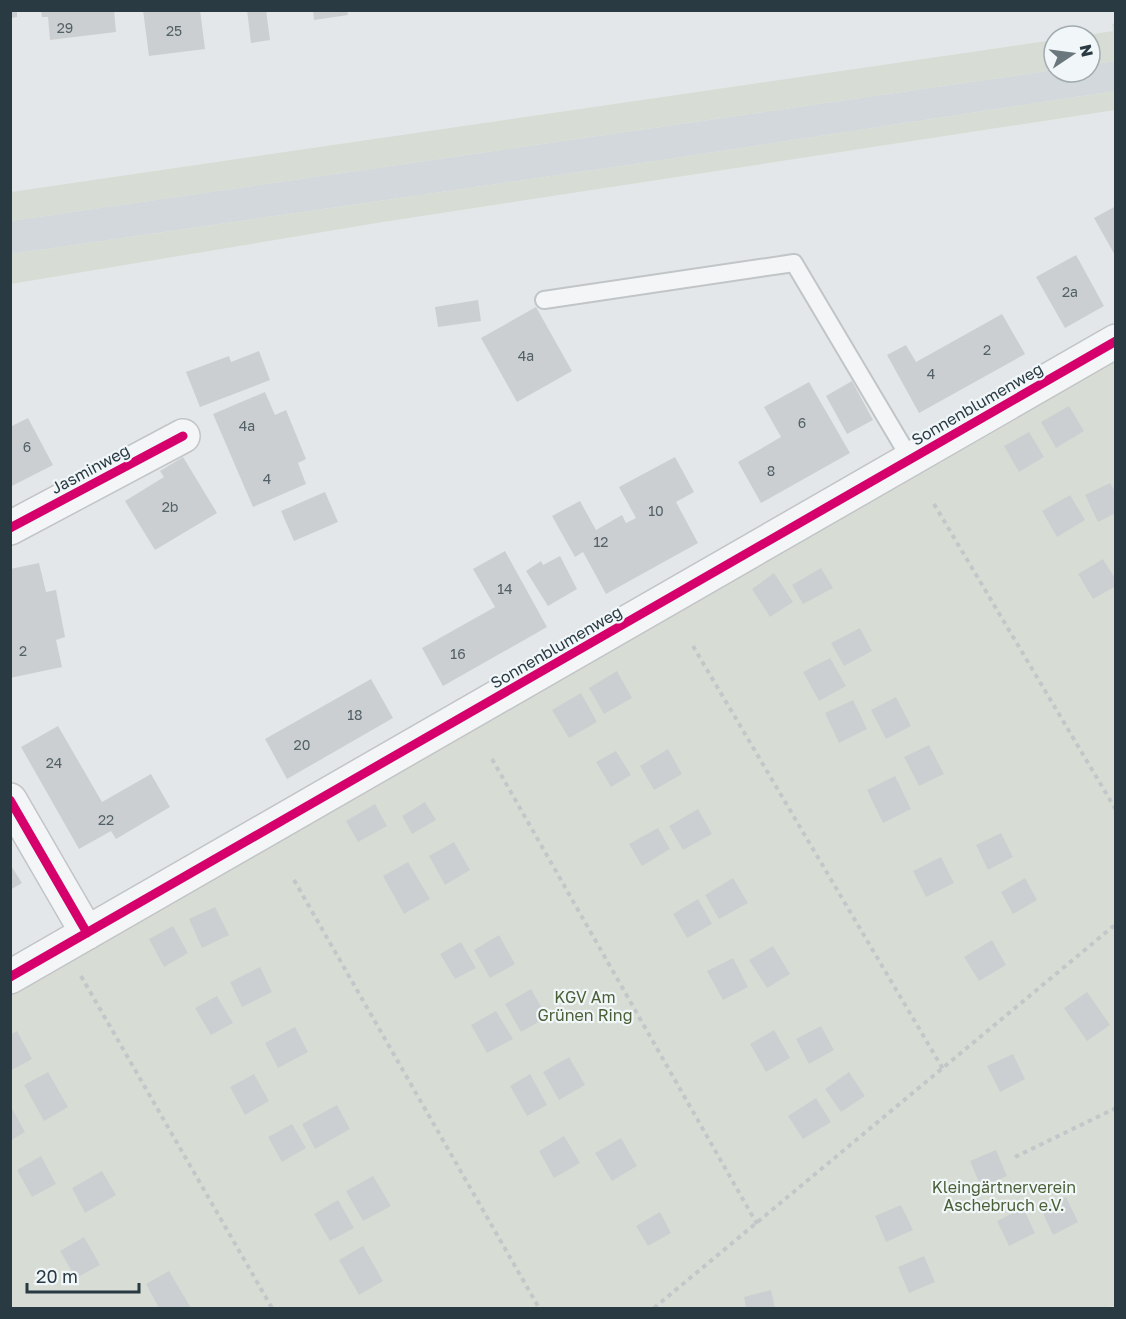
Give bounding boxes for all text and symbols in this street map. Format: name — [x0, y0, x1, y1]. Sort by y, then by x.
house number: 29 — [57, 19, 73, 36]
house number: 25 — [166, 22, 182, 39]
north arrow — [1042, 24, 1102, 84]
text: N — [1076, 42, 1098, 59]
house number: 2a — [1062, 283, 1078, 300]
house number: 2 — [983, 341, 991, 358]
house number: 4a — [518, 347, 534, 364]
street label: Sonnenblumenweg — [908, 358, 1046, 450]
house number: 4 — [927, 365, 935, 382]
house number: 6 — [798, 414, 806, 431]
house number: 4a — [239, 417, 255, 434]
house number: 6 — [23, 438, 31, 455]
street label: Jasminweg — [47, 440, 133, 498]
house number: 8 — [767, 462, 775, 479]
house number: 4 — [263, 470, 271, 487]
house number: 2b — [162, 498, 178, 515]
house number: 10 — [648, 502, 664, 519]
house number: 12 — [594, 533, 608, 550]
house number: 14 — [497, 580, 513, 597]
street label: Sonnenblumenweg — [487, 601, 625, 693]
house number: 2 — [19, 642, 27, 659]
house number: 16 — [450, 645, 466, 662]
house number: 18 — [347, 706, 363, 723]
house number: 20 — [294, 736, 310, 753]
house number: 24 — [46, 754, 62, 771]
house number: 22 — [98, 811, 114, 828]
park label: KGV Am Grünen Ring — [537, 987, 633, 1025]
park label: Kleingärtnerverein Aschebruch e.V. — [932, 1177, 1076, 1215]
scale bar — [27, 1256, 140, 1294]
text: 20 m — [36, 1265, 78, 1287]

